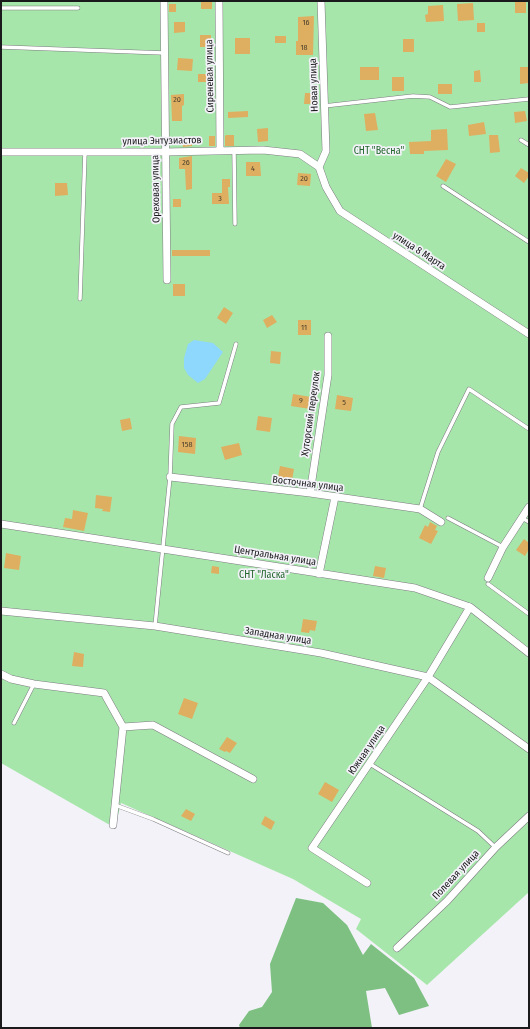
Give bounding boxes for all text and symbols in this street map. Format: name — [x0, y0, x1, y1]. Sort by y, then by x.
house number: 16 — [302, 18, 310, 28]
street label: Сиреневая улица — [203, 39, 217, 113]
house number: 18 — [300, 43, 308, 53]
street label: Новая улица — [307, 58, 321, 112]
house number: 20 — [173, 95, 181, 105]
street label: улица Энтузиастов — [122, 134, 202, 148]
park label: СНТ "Весна" — [354, 145, 404, 157]
street label: Ореховая улица — [149, 155, 163, 223]
house number: 26 — [182, 158, 190, 168]
house number: 4 — [251, 164, 255, 174]
house number: 20 — [300, 174, 308, 184]
house number: 3 — [218, 194, 222, 204]
street label: улица 8 Марта — [390, 230, 448, 272]
house number: 11 — [301, 323, 307, 333]
street label: Хуторский переулок — [299, 371, 323, 457]
house number: 9 — [299, 396, 303, 406]
house number: 5 — [342, 398, 346, 408]
house number: 158 — [182, 440, 192, 450]
street label: Восточная улица — [272, 474, 344, 494]
street label: Центральная улица — [233, 544, 317, 568]
park label: СНТ "Ласка" — [239, 569, 289, 581]
street label: Западная улица — [244, 625, 312, 647]
street label: Южная улица — [346, 723, 388, 777]
street label: Полевая улица — [430, 848, 482, 902]

